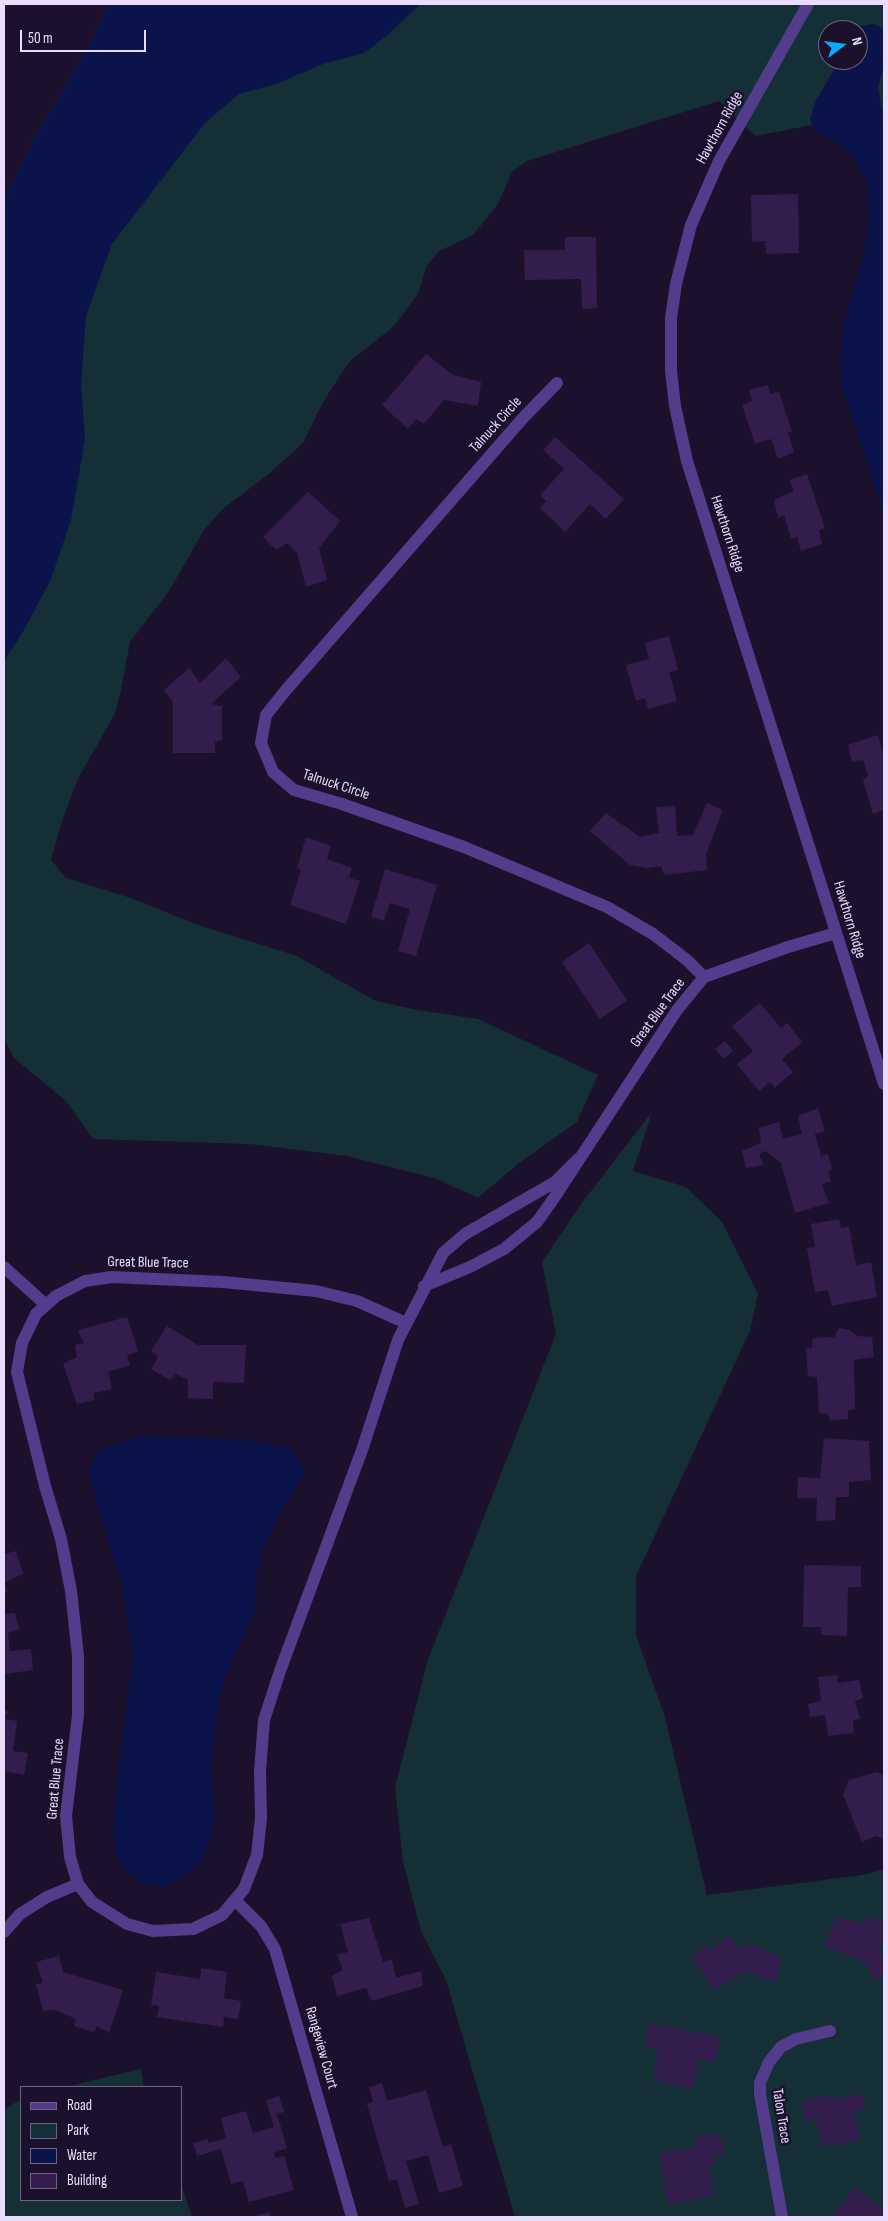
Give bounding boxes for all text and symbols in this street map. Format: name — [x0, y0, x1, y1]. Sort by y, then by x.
scale bar — [22, 20, 149, 52]
north arrow — [818, 20, 868, 70]
text: 50 m — [28, 29, 53, 48]
text: N — [848, 35, 866, 47]
street label: Hawthorn Ridge — [693, 89, 747, 167]
street label: Talnuck Circle — [466, 393, 526, 457]
street label: Hawthorn Ridge — [706, 493, 748, 575]
street label: Talnuck Circle — [300, 766, 372, 804]
street label: Hawthorn Ridge — [829, 879, 869, 961]
street label: Great Blue Trace — [627, 975, 689, 1051]
street label: Great Blue Trace — [107, 1253, 189, 1273]
street label: Great Blue Trace — [43, 1738, 69, 1820]
street label: Rangeview Court — [301, 2005, 341, 2091]
legend — [20, 2086, 182, 2201]
street label: Talon Trace — [768, 2087, 794, 2145]
text: Road — [67, 2096, 92, 2115]
text: Park — [67, 2121, 89, 2140]
text: Water — [67, 2146, 97, 2165]
text: Building — [67, 2171, 107, 2190]

